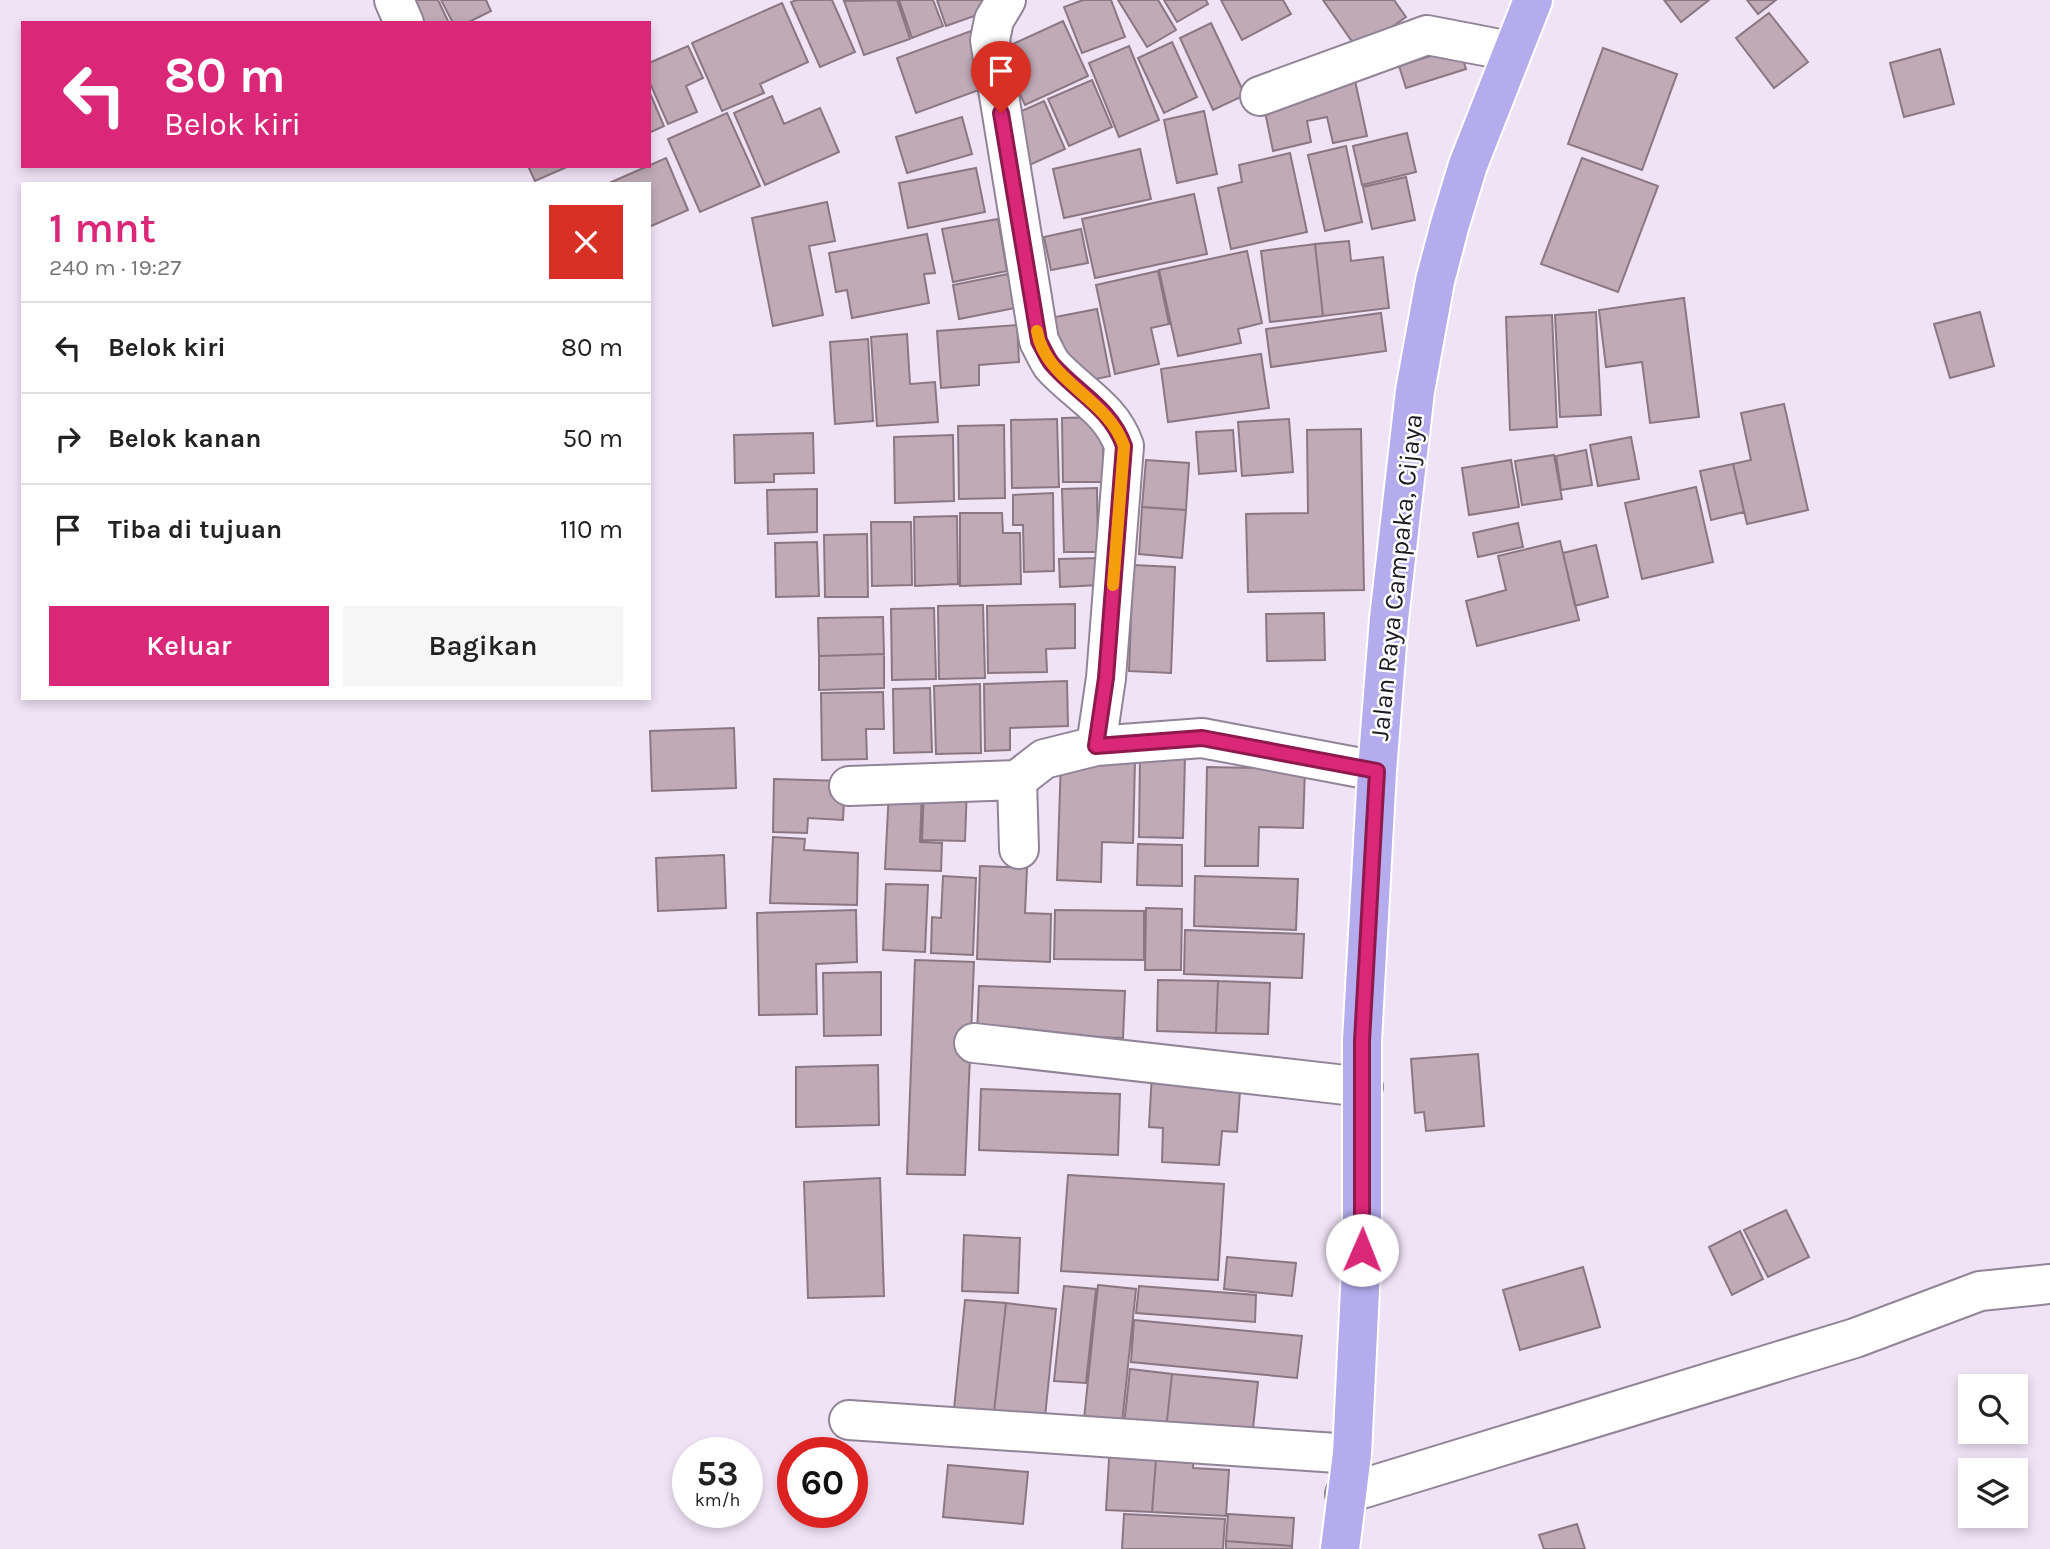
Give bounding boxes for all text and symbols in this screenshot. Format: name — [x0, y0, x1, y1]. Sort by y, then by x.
pin — [971, 41, 1031, 113]
text: 80 m — [164, 47, 286, 104]
icon: left — [49, 49, 140, 140]
icon: arrive — [982, 52, 1020, 90]
text: Belok kiri — [164, 106, 301, 143]
text: 1 mnt — [49, 203, 156, 253]
button: close — [549, 205, 623, 279]
text: 240 m · 19:27 — [49, 254, 181, 281]
icon: left — [49, 329, 87, 367]
text: Belok kiri — [108, 332, 226, 363]
text: 80 m — [561, 332, 623, 363]
street label: Jalan Raya Campaka, Cijaya — [1364, 412, 1429, 742]
icon: right — [49, 420, 87, 458]
text: Belok kanan — [108, 423, 261, 454]
text: 50 m — [562, 423, 623, 454]
icon: arrive — [49, 511, 87, 549]
text: Tiba di tujuan — [108, 514, 282, 545]
text: 110 m — [560, 514, 623, 545]
button: Keluar — [49, 606, 329, 686]
button: Bagikan — [343, 606, 623, 686]
position arrow — [1325, 1213, 1399, 1287]
map controls — [1958, 1374, 2028, 1528]
button: search — [1958, 1374, 2028, 1444]
speed limit sign: 60 — [777, 1437, 868, 1528]
text: 53 — [696, 1453, 739, 1494]
button: layers — [1958, 1458, 2028, 1528]
text: km/h — [695, 1489, 740, 1511]

